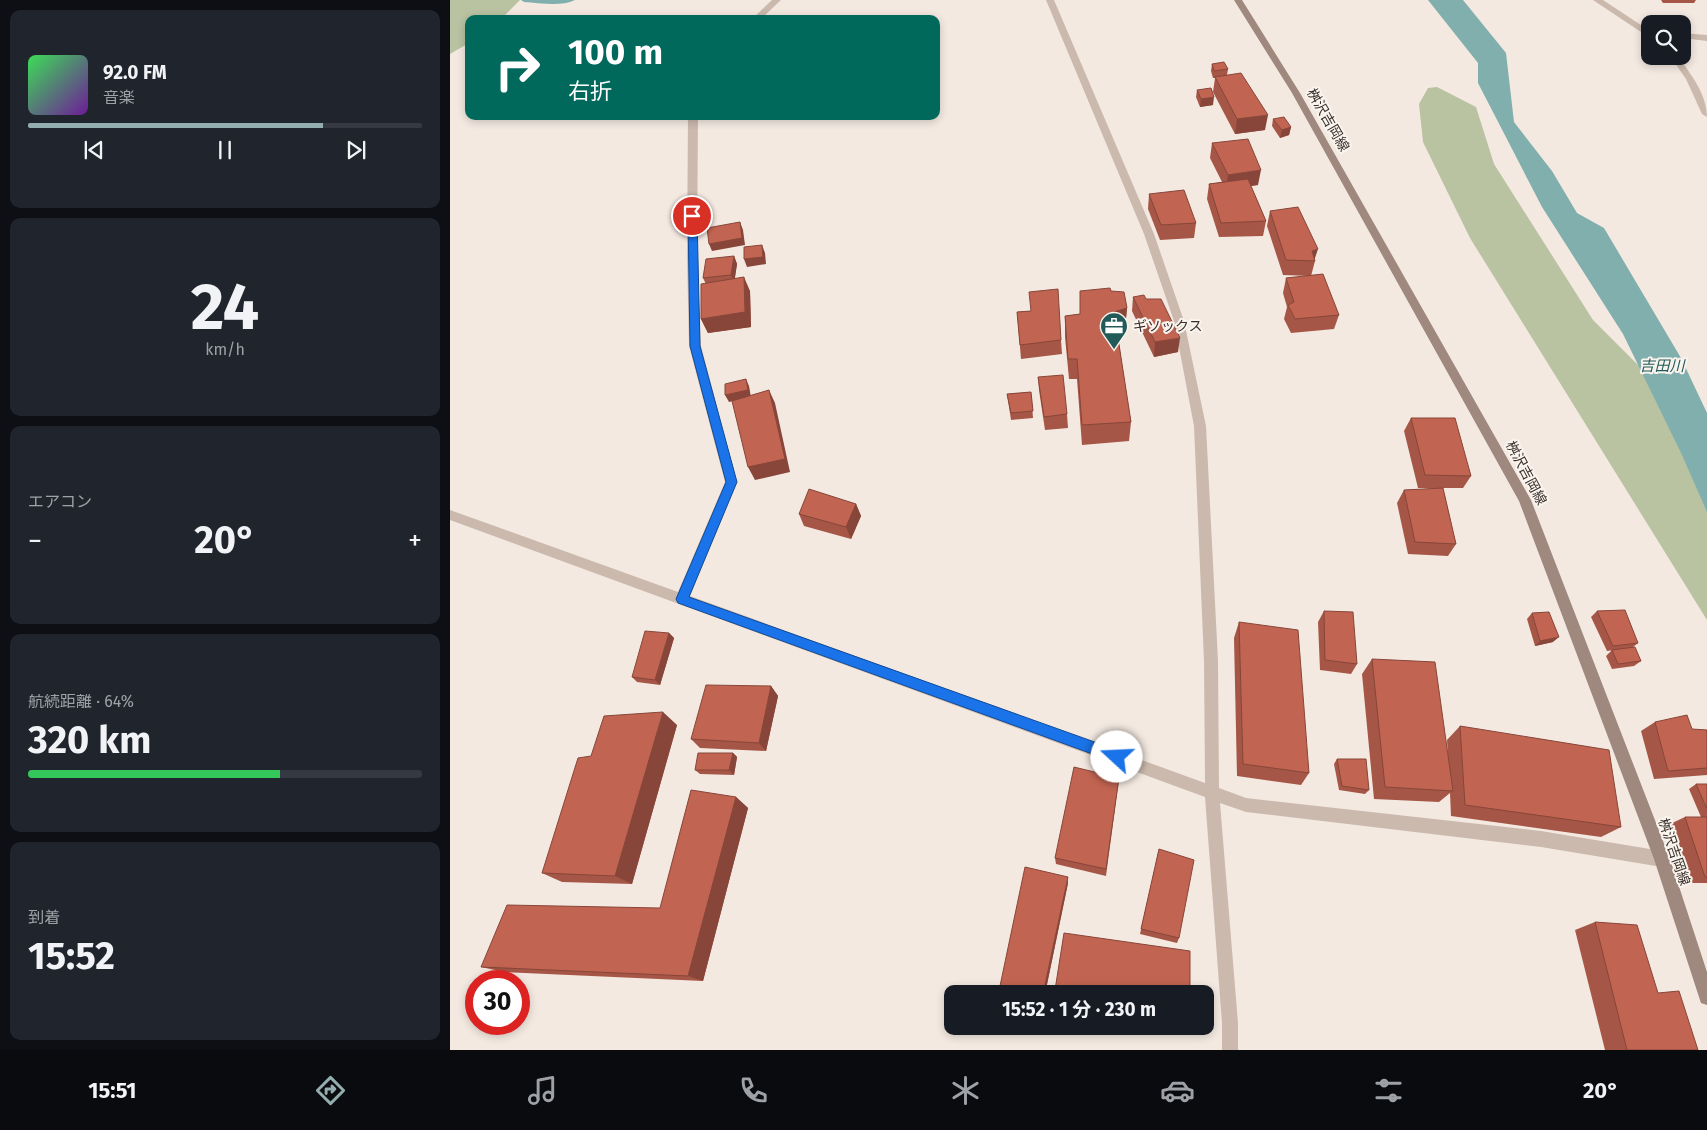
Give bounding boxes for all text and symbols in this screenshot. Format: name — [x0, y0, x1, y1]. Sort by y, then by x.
map controls — [1641, 15, 1691, 65]
button: search — [1641, 15, 1691, 65]
text: 100 m — [568, 31, 663, 73]
icon: right — [485, 35, 550, 100]
text: 92.0 FM — [103, 61, 167, 84]
text: 右折 — [568, 78, 612, 105]
street label: 桝沢吉岡線 — [1303, 85, 1353, 155]
text: 音楽 — [103, 88, 135, 107]
icon: previous — [80, 136, 108, 164]
icon: pause — [211, 136, 239, 164]
icon: next — [342, 136, 370, 164]
pin — [671, 195, 713, 237]
icon: arrive — [678, 202, 706, 230]
text: 24 — [191, 268, 259, 346]
office icon: ギソックス — [1099, 311, 1129, 350]
place label: ギソックス — [1133, 318, 1203, 335]
text: km/h — [205, 340, 245, 359]
water label: 吉田川 — [1639, 357, 1686, 375]
street label: 桝沢吉岡線 — [1502, 438, 1550, 508]
text: エアコン — [28, 492, 92, 511]
text: 20° — [194, 517, 256, 563]
text: − — [28, 524, 42, 557]
text: + — [408, 524, 422, 557]
text: 航続距離 · 64% — [28, 692, 134, 711]
text: 320 km — [28, 717, 151, 763]
position arrow — [1090, 730, 1142, 782]
street label: 桝沢吉岡線 — [1655, 816, 1693, 888]
text: 到着 — [28, 908, 60, 927]
text: 15:52 — [28, 933, 115, 979]
speed limit sign: 30 — [465, 970, 530, 1035]
text: 15:52 · 1 分 · 230 m — [1002, 998, 1156, 1021]
icon: directions — [313, 1073, 348, 1108]
icon: music — [525, 1073, 560, 1108]
icon: phone — [736, 1073, 771, 1108]
icon: climate — [948, 1073, 983, 1108]
icon: car — [1160, 1073, 1195, 1108]
icon: filters — [1371, 1073, 1406, 1108]
text: 15:51 — [88, 1077, 137, 1104]
text: 20° — [1583, 1077, 1619, 1104]

